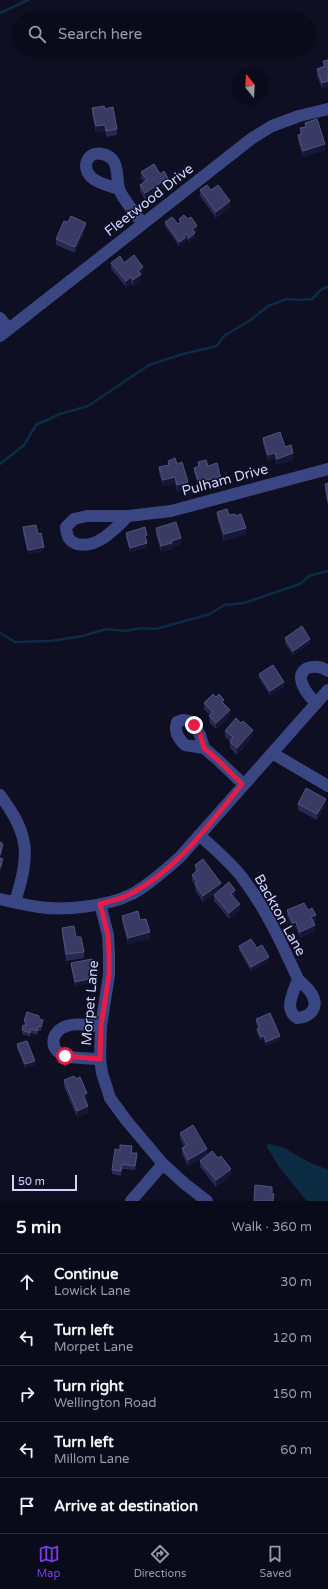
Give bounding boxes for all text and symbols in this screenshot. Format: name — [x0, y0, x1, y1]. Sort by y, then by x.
search box — [12, 12, 316, 56]
icon: search — [26, 23, 48, 45]
text: Search here — [58, 25, 142, 43]
north arrow — [232, 68, 268, 104]
street label: Fleetwood Drive — [101, 160, 197, 240]
street label: Pulham Drive — [180, 460, 270, 500]
route end — [185, 716, 203, 734]
street label: Backton Lane — [251, 871, 310, 959]
street label: Morpet Lane — [78, 960, 102, 1046]
route start — [56, 1047, 74, 1065]
scale bar — [12, 1173, 77, 1192]
text: 50 m — [18, 1175, 45, 1188]
text: 5 min — [16, 1217, 61, 1238]
text: Walk · 360 m — [232, 1219, 312, 1235]
text: Continue — [54, 1265, 118, 1283]
icon: ahead — [16, 1271, 38, 1293]
text: 30 m — [280, 1274, 312, 1290]
text: Lowick Lane — [54, 1283, 130, 1299]
text: Turn left — [54, 1321, 114, 1339]
icon: left — [16, 1327, 38, 1349]
text: 120 m — [272, 1330, 312, 1346]
text: Morpet Lane — [54, 1339, 133, 1355]
text: Turn right — [54, 1377, 124, 1395]
icon: right — [16, 1383, 38, 1405]
text: 150 m — [272, 1386, 312, 1402]
text: Wellington Road — [54, 1395, 157, 1411]
text: Turn left — [54, 1433, 114, 1451]
icon: left — [16, 1439, 38, 1461]
text: 60 m — [280, 1442, 312, 1458]
text: Millom Lane — [54, 1451, 129, 1467]
icon: arrive — [16, 1495, 38, 1517]
text: Arrive at destination — [54, 1497, 198, 1515]
tab: Map — [37, 1543, 60, 1580]
tab: Directions — [134, 1543, 186, 1580]
tab: Saved — [260, 1543, 291, 1580]

